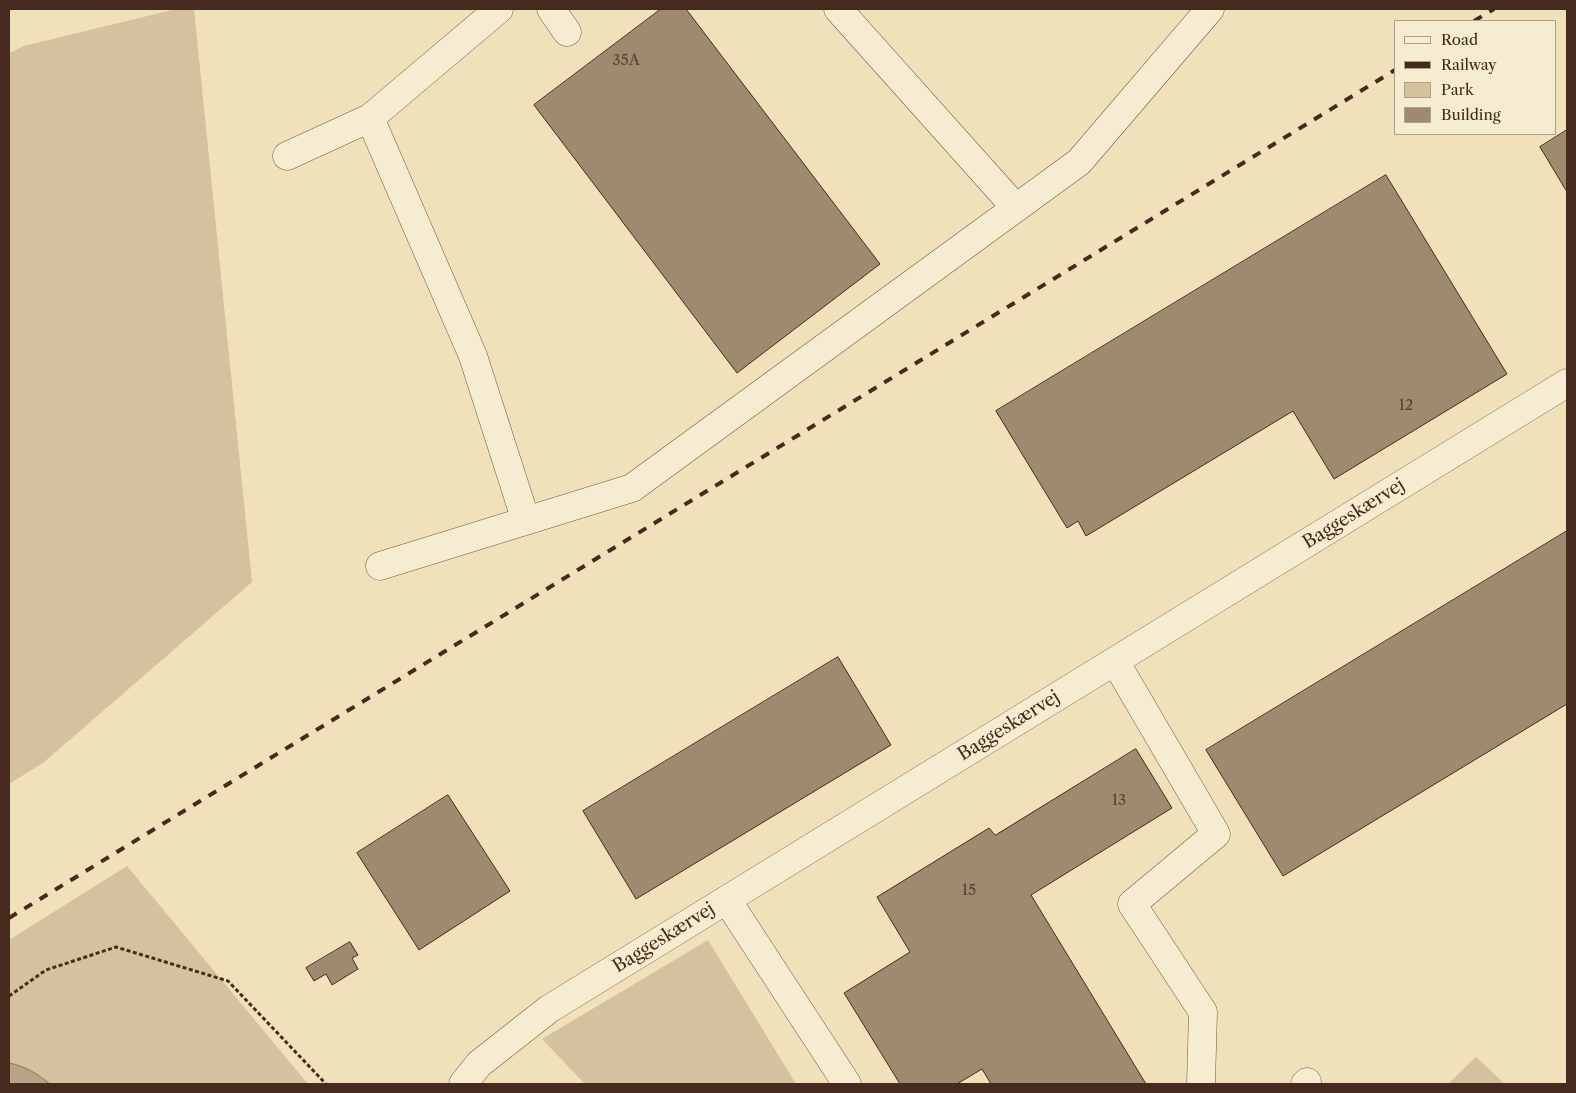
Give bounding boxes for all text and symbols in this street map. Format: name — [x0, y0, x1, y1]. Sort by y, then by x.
legend — [1394, 20, 1556, 135]
text: Road — [1441, 30, 1478, 49]
house number: 35A — [612, 52, 640, 70]
text: Railway — [1441, 55, 1497, 74]
text: Park — [1441, 80, 1474, 99]
text: Building — [1441, 105, 1501, 124]
house number: 12 — [1399, 397, 1413, 415]
street label: Baggeskærvej — [1299, 474, 1409, 554]
street label: Baggeskærvej — [954, 686, 1064, 766]
house number: 13 — [1112, 792, 1126, 810]
house number: 15 — [962, 882, 976, 900]
street label: Baggeskærvej — [609, 898, 719, 978]

